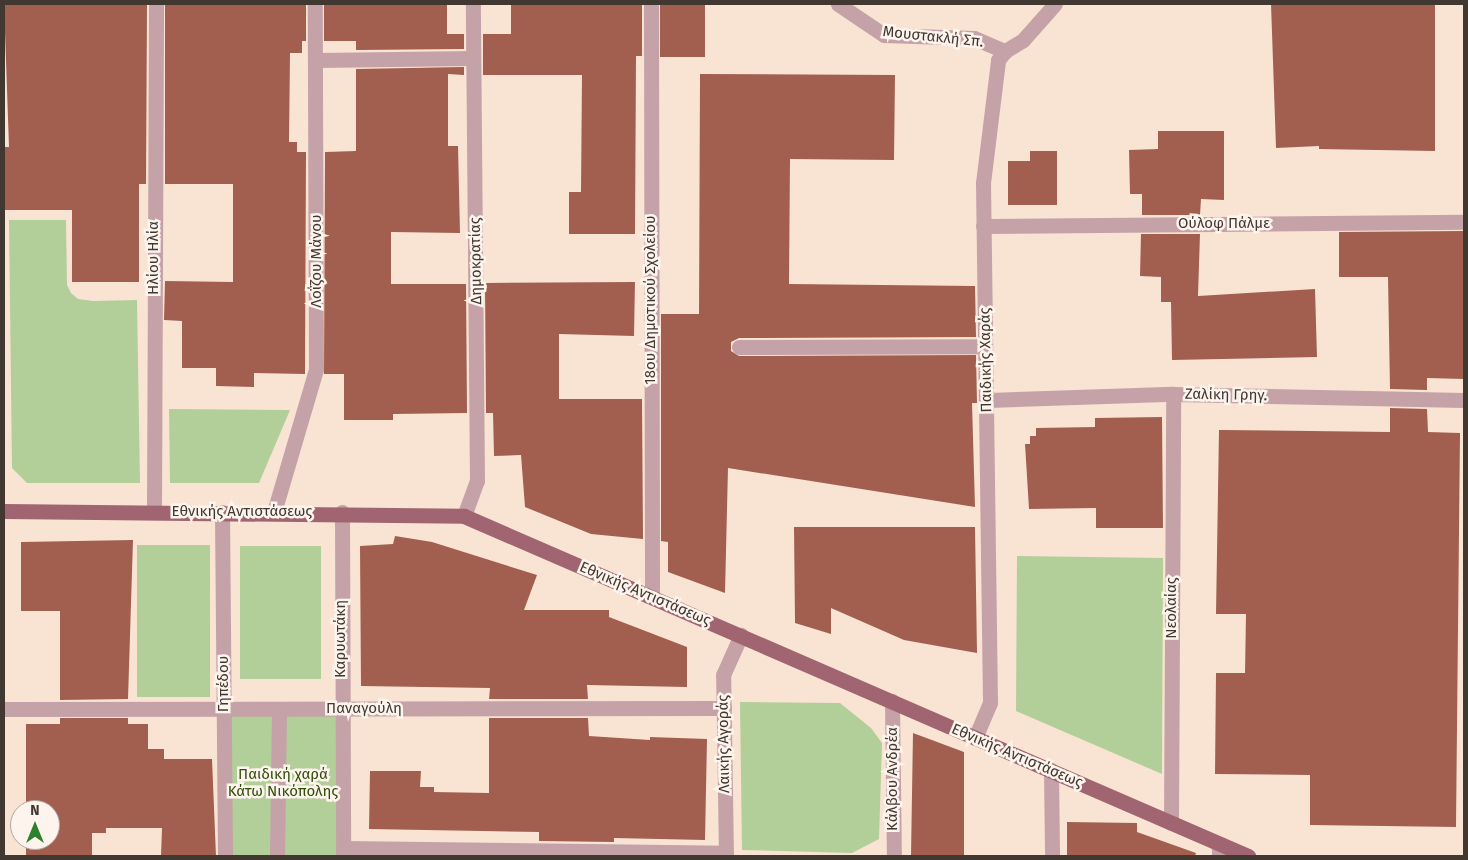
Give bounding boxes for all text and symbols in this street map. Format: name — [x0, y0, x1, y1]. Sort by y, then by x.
street label: Μουστακλή Σπ. — [882, 23, 984, 51]
street label: Λοΐζου Μάνου — [308, 214, 326, 308]
street label: 18ου Δημοτικού Σχολείου — [642, 215, 660, 385]
street label: Ούλοφ Πάλμε — [1178, 215, 1270, 233]
street label: Δημοκρατίας — [466, 217, 486, 305]
street label: Ηλίου Ηλία — [145, 221, 163, 295]
street label: Παιδικής Χαράς — [976, 307, 996, 413]
street label: Ζαλίκη Γρηγ. — [1185, 385, 1267, 405]
street label: Εθνικής Αντιστάσεως — [172, 503, 312, 521]
street label: Εθνικής Αντιστάσεως — [577, 558, 713, 630]
street label: Νεολαίας — [1163, 577, 1181, 639]
street label: Καρυωτάκη — [332, 600, 350, 678]
street label: Γηπέδου — [215, 656, 233, 712]
street label: Λαικής Αγοράς — [714, 695, 734, 793]
street label: Παναγούλη — [326, 700, 402, 718]
street label: Εθνικής Αντιστάσεως — [949, 720, 1085, 792]
street label: Κάλβου Ανδρέα — [884, 727, 902, 831]
park label: Παιδική χαρά Κάτω Νικόπολης — [228, 765, 338, 800]
north arrow — [10, 800, 60, 850]
text: N — [30, 802, 40, 819]

